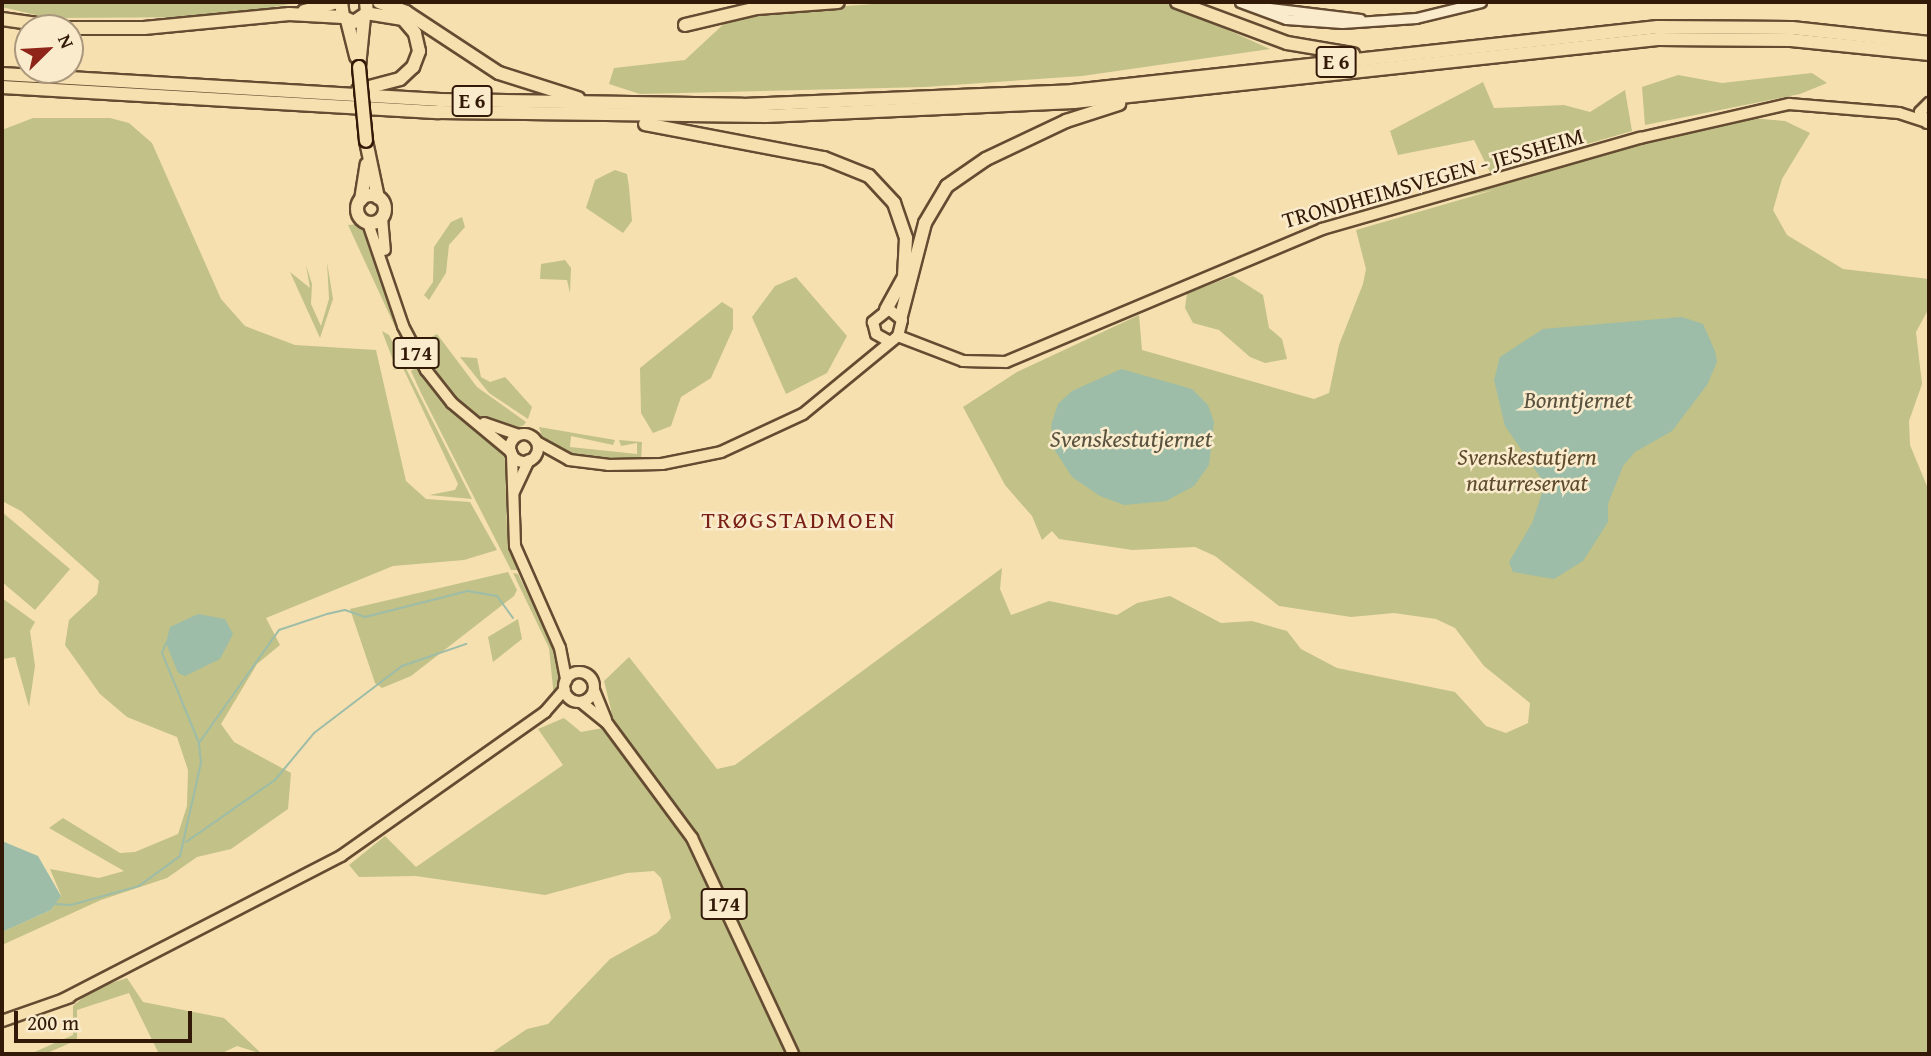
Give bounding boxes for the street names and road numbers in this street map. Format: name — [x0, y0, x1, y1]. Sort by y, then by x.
road number: E 6 — [1315, 44, 1357, 80]
road number: E 6 — [451, 84, 493, 119]
street label: TRONDHEIMSVEGEN - JESSHEIM — [1279, 122, 1587, 234]
road number: 174 — [392, 336, 440, 370]
road number: 174 — [700, 886, 748, 922]

